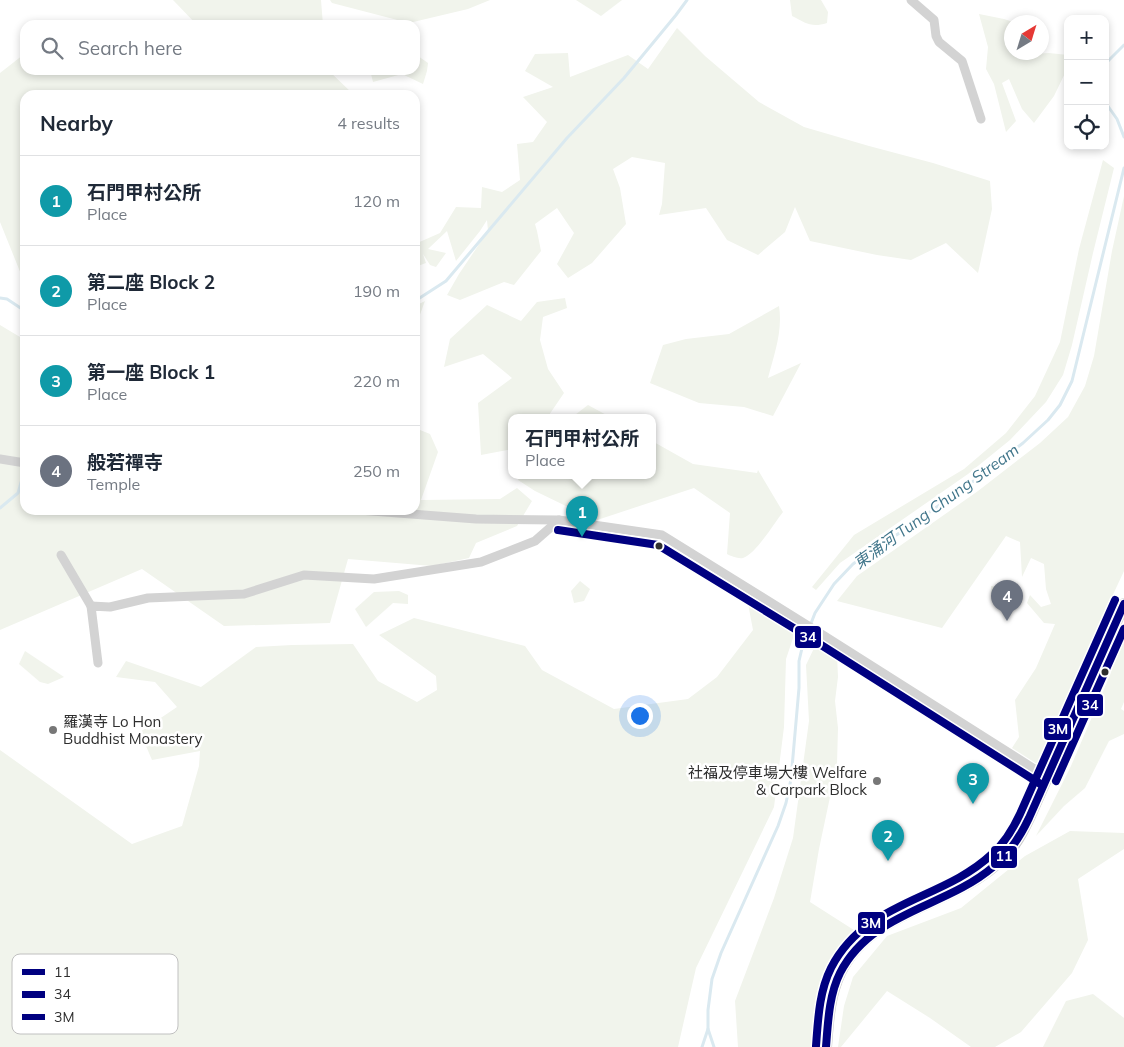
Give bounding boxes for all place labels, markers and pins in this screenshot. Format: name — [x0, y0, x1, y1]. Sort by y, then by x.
pin: 1 — [566, 496, 598, 537]
unlabelled marker — [654, 541, 664, 551]
pin: 4 — [991, 580, 1023, 621]
unlabelled marker — [1100, 667, 1110, 677]
place label: 羅漢寺 Lo Hon Buddhist Monastery — [63, 712, 203, 748]
marker: 羅漢寺 Lo Hon Buddhist Monastery — [47, 724, 59, 736]
place label: 社福及停車場大樓 Welfare & Carpark Block — [688, 763, 867, 799]
pin: 3 — [957, 763, 989, 804]
marker: 社福及停車場大樓 Welfare & Carpark Block — [871, 775, 883, 787]
pin: 2 — [872, 820, 904, 861]

